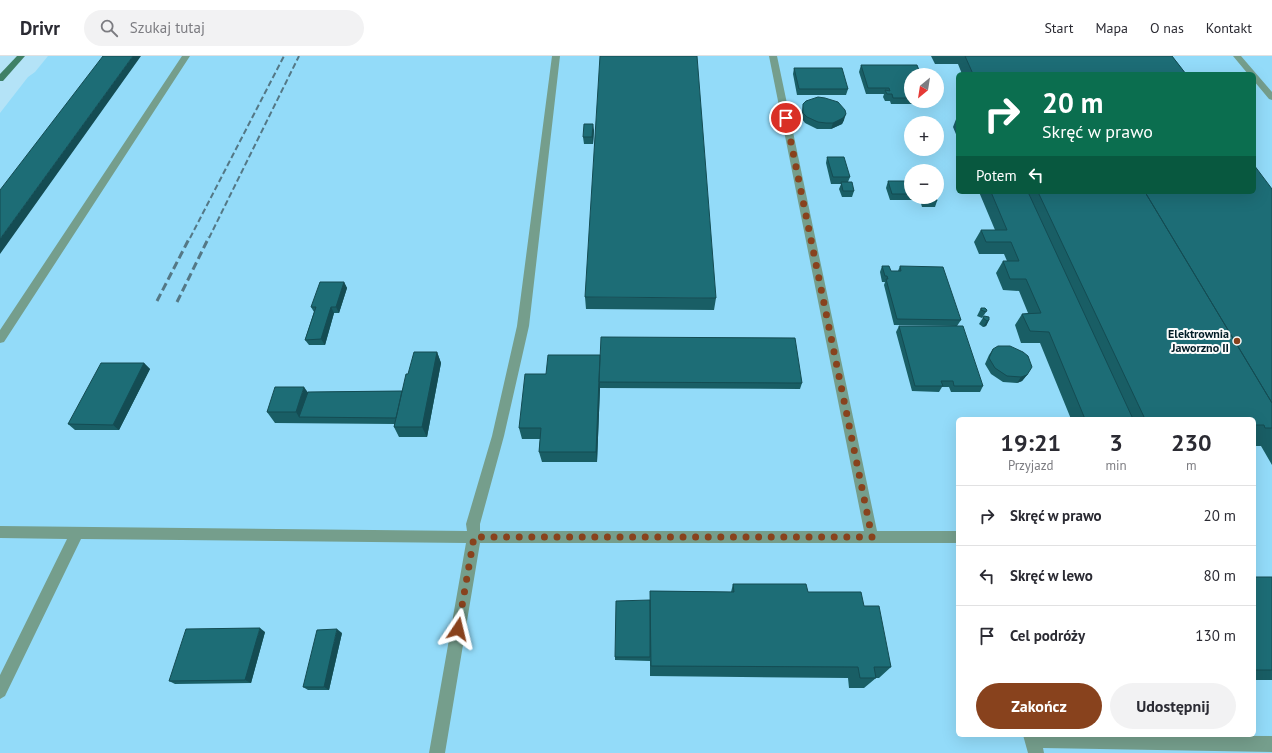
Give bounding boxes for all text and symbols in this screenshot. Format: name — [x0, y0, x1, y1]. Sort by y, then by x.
search box — [84, 10, 364, 46]
text: Drivr — [20, 16, 60, 40]
icon: search — [98, 17, 120, 39]
text: Szukaj tutaj — [130, 18, 205, 37]
text: Start — [1044, 19, 1073, 37]
text: Mapa — [1095, 19, 1128, 37]
text: O nas — [1150, 19, 1184, 37]
text: Kontakt — [1206, 19, 1252, 37]
north arrow — [904, 68, 944, 108]
map controls — [904, 68, 944, 204]
text: 20 m — [1042, 84, 1103, 121]
icon: right — [976, 88, 1028, 140]
pin — [769, 101, 803, 135]
icon: arrive — [775, 107, 797, 129]
button: + — [904, 116, 944, 156]
text: Skręć w prawo — [1042, 120, 1153, 143]
button: − — [904, 164, 944, 204]
icon: left — [1025, 164, 1047, 186]
text: Potem — [976, 166, 1017, 185]
place label: Elektrownia Jaworzno II — [1168, 326, 1229, 355]
marker: Elektrownia Jaworzno II — [1232, 336, 1242, 346]
text: 19:21 — [1000, 427, 1061, 458]
text: 3 — [1109, 427, 1123, 458]
text: 230 — [1171, 427, 1212, 458]
text: Przyjazd — [1008, 457, 1054, 474]
text: min — [1105, 457, 1127, 474]
text: m — [1186, 457, 1197, 474]
icon: right — [976, 505, 998, 527]
text: Skręć w prawo — [1010, 506, 1102, 525]
text: 20 m — [1203, 506, 1236, 525]
icon: left — [976, 565, 998, 587]
text: Skręć w lewo — [1010, 566, 1093, 585]
text: 80 m — [1203, 566, 1236, 585]
position arrow — [437, 608, 479, 650]
icon: arrive — [976, 625, 998, 647]
text: Cel podróży — [1010, 626, 1085, 645]
text: 130 m — [1195, 626, 1236, 645]
button: Zakończ — [976, 683, 1102, 729]
button: Udostępnij — [1110, 683, 1236, 729]

